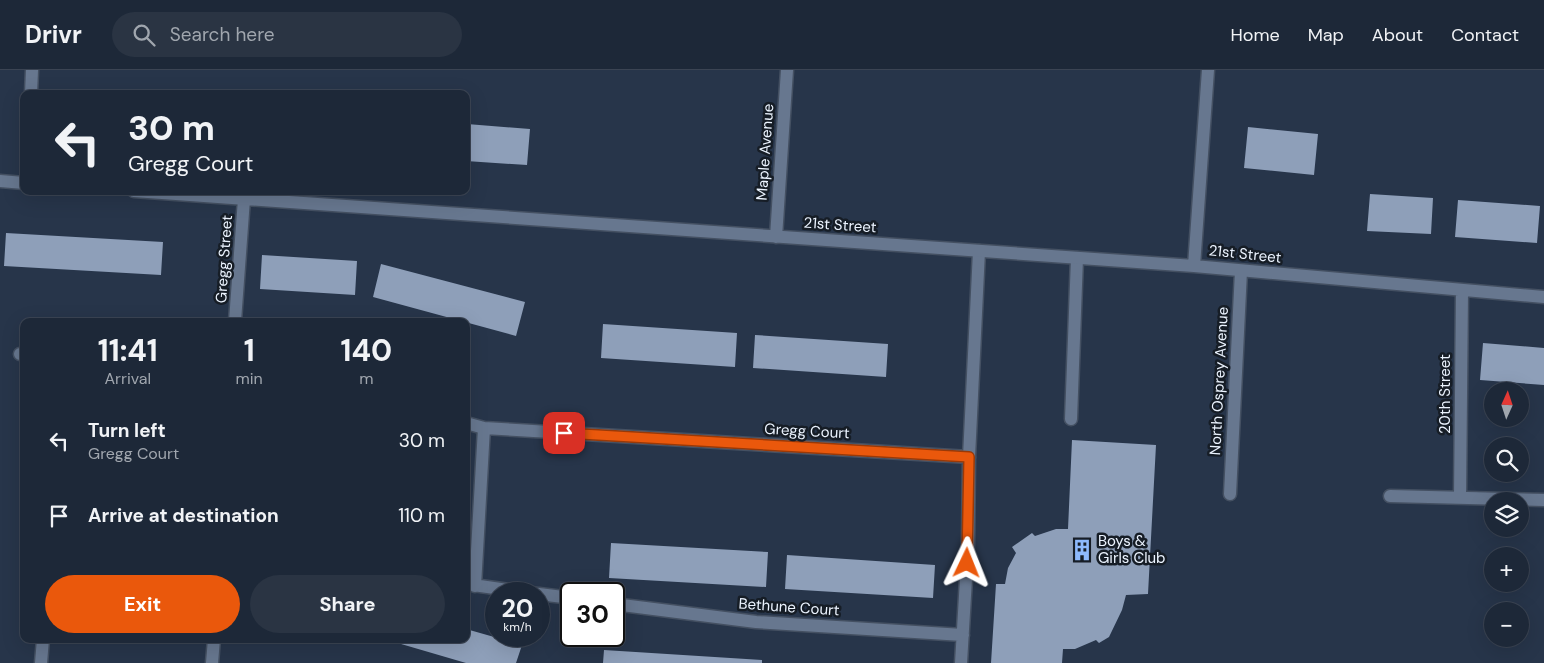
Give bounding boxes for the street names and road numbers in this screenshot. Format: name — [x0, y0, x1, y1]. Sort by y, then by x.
street label: Maple Avenue — [752, 103, 778, 201]
street label: 21st Street — [803, 212, 877, 238]
street label: Gregg Street — [211, 214, 237, 304]
street label: 21st Street — [1208, 240, 1282, 268]
street label: North Osprey Avenue — [1205, 306, 1233, 456]
street label: 20th Street — [1435, 354, 1455, 434]
street label: Gregg Court — [764, 419, 850, 443]
street label: Bethune Court — [738, 593, 840, 621]

